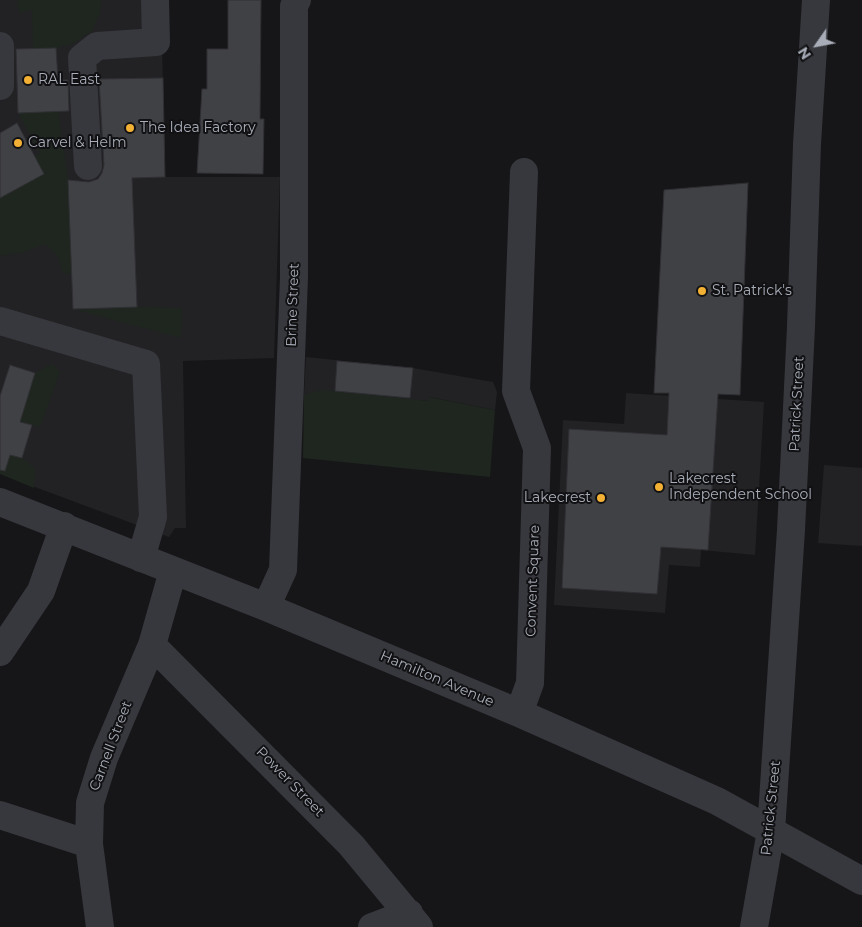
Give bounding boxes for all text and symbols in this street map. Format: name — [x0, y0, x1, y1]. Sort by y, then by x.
north arrow — [792, 20, 842, 70]
text: N — [794, 44, 815, 63]
place label: RAL East — [38, 72, 100, 88]
marker: RAL East — [22, 74, 34, 86]
place label: The Idea Factory — [140, 120, 256, 136]
marker: The Idea Factory — [124, 122, 136, 134]
place label: Carvel & Helm — [28, 135, 127, 151]
marker: Carvel & Helm — [12, 137, 24, 149]
street label: Brine Street — [283, 263, 303, 347]
place label: St. Patrick's — [712, 283, 792, 299]
marker: St. Patrick's — [696, 285, 708, 297]
street label: Patrick Street — [786, 356, 808, 452]
place label: Lakecrest Independent School — [669, 471, 812, 504]
marker: Lakecrest Independent School — [653, 481, 665, 493]
place label: Lakecrest — [524, 490, 591, 506]
marker: Lakecrest — [595, 492, 607, 504]
street label: Convent Square — [523, 525, 543, 637]
street label: Hamilton Avenue — [378, 647, 496, 711]
street label: Carnell Street — [86, 699, 136, 793]
street label: Power Street — [252, 744, 328, 820]
street label: Patrick Street — [758, 760, 784, 856]

